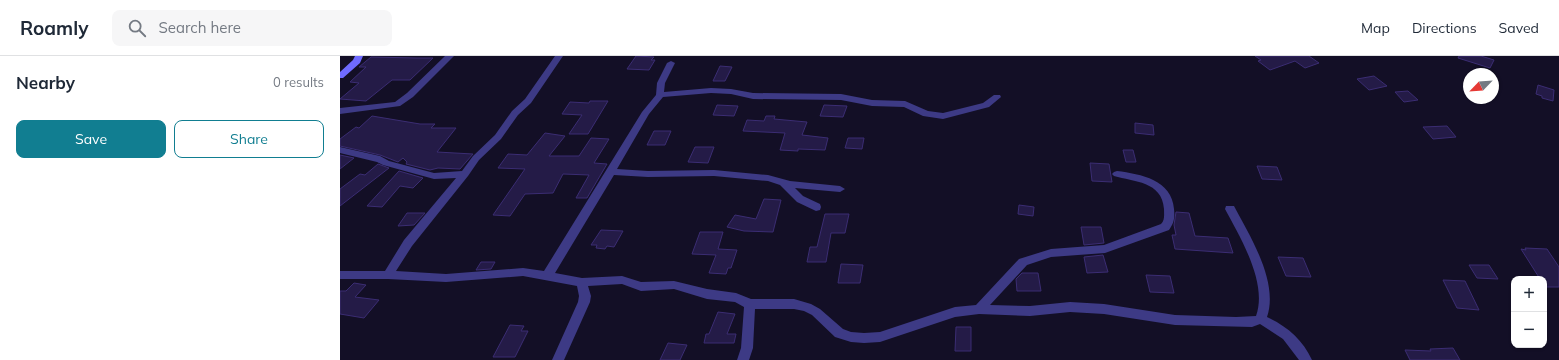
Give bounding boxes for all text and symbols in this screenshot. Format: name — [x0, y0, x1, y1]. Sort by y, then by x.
search box — [112, 10, 392, 46]
text: Roamly — [20, 16, 88, 40]
icon: search — [126, 17, 148, 39]
text: Search here — [158, 18, 241, 37]
text: Map — [1361, 19, 1390, 37]
text: Directions — [1412, 19, 1477, 37]
text: Saved — [1499, 19, 1539, 37]
north arrow — [1463, 68, 1499, 104]
text: Nearby — [16, 72, 75, 93]
text: 0 results — [273, 74, 324, 90]
button: Save — [16, 120, 166, 158]
button: Share — [174, 120, 324, 158]
map controls — [1511, 276, 1547, 348]
button: + — [1511, 276, 1547, 312]
button: − — [1511, 312, 1547, 348]

